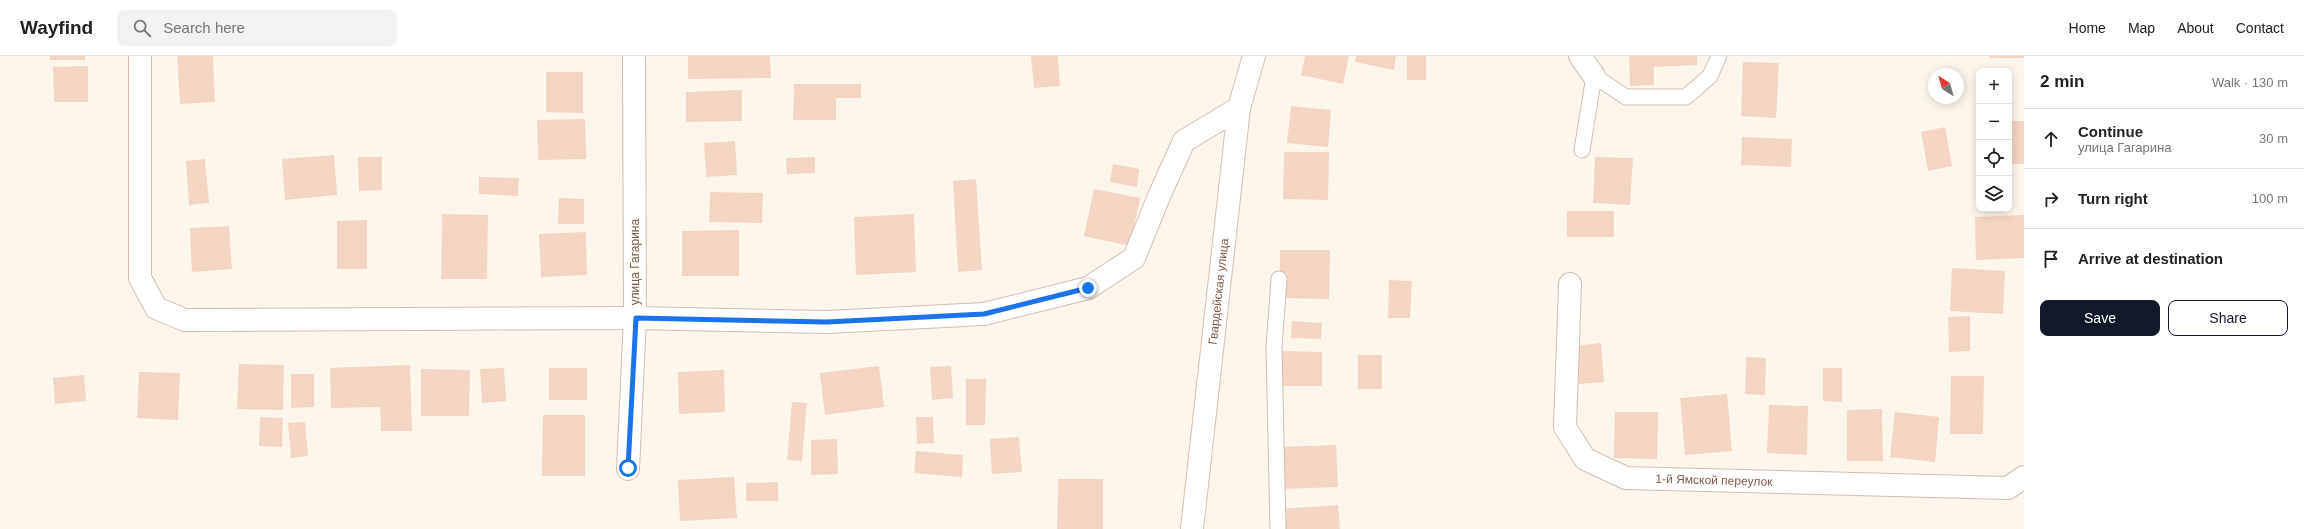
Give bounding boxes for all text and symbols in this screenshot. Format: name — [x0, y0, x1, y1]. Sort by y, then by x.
search box — [117, 10, 397, 46]
text: Wayfind — [20, 17, 93, 38]
icon: search — [131, 17, 153, 39]
text: Search here — [163, 19, 245, 36]
text: Home — [2069, 20, 2106, 36]
text: Map — [2128, 20, 2155, 36]
text: About — [2177, 20, 2214, 36]
text: Contact — [2236, 20, 2284, 36]
north arrow — [1928, 68, 1964, 104]
map controls — [1976, 68, 2012, 212]
button: + — [1976, 68, 2012, 104]
text: 2 min — [2040, 72, 2084, 91]
text: Walk · 130 m — [2212, 75, 2288, 90]
button: − — [1976, 104, 2012, 140]
text: Continue — [2078, 123, 2143, 140]
icon: ahead — [2040, 128, 2062, 150]
text: 30 m — [2259, 131, 2288, 146]
button: locate — [1976, 140, 2012, 176]
text: улица Гагарина — [2078, 140, 2171, 155]
button: layers — [1976, 176, 2012, 212]
icon: right — [2040, 188, 2062, 210]
text: Turn right — [2078, 190, 2148, 207]
text: 100 m — [2252, 191, 2288, 206]
street label: улица Гагарина — [628, 219, 642, 305]
street label: Гвардейская улица — [1206, 237, 1231, 345]
icon: arrive — [2040, 248, 2062, 270]
text: Arrive at destination — [2078, 250, 2223, 267]
route end — [1079, 279, 1097, 297]
button: Save — [2040, 300, 2160, 336]
button: Share — [2168, 300, 2288, 336]
route start — [619, 459, 637, 477]
street label: 1-й Ямской переулок — [1655, 472, 1773, 489]

